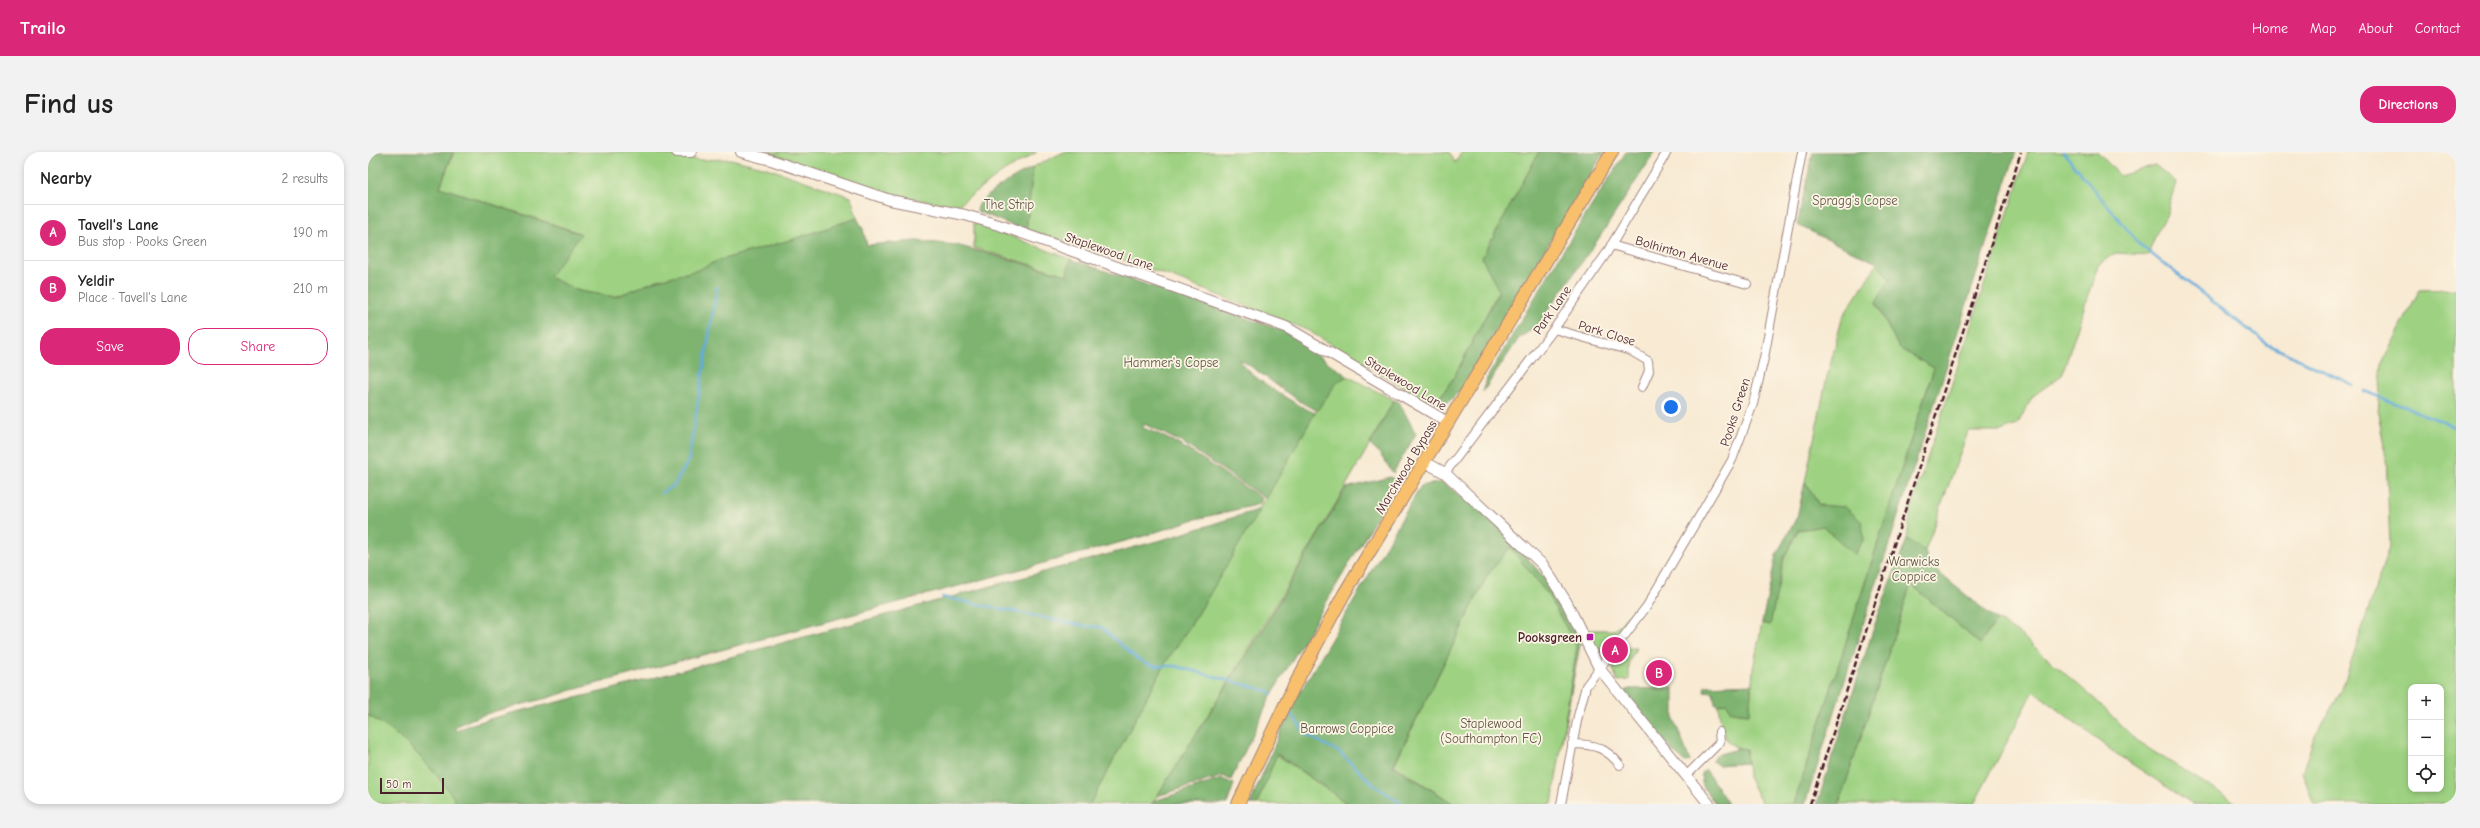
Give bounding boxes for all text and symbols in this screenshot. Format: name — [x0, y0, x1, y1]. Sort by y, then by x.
text: Trailo — [20, 17, 66, 39]
text: Home — [2252, 20, 2288, 37]
text: Map — [2310, 20, 2336, 37]
text: About — [2358, 20, 2393, 37]
text: Contact — [2415, 20, 2460, 37]
button: Directions — [2360, 86, 2456, 123]
text: Find us — [24, 88, 113, 120]
text: Nearby — [40, 169, 91, 188]
text: 2 results — [281, 171, 328, 186]
park label: Spragg's Copse — [1812, 193, 1898, 208]
park label: The Strip — [984, 197, 1034, 212]
text: Tavell's Lane — [78, 216, 158, 234]
text: A — [49, 225, 57, 240]
text: 190 m — [293, 225, 328, 240]
street label: Staplewood Lane — [1063, 229, 1156, 273]
street label: Bolhinton Avenue — [1634, 233, 1731, 274]
text: Bus stop · Pooks Green — [78, 234, 207, 249]
text: Yeldir — [78, 272, 114, 290]
text: B — [49, 281, 57, 296]
text: 210 m — [293, 281, 328, 296]
street label: Park Lane — [1530, 282, 1574, 337]
text: Place · Tavell's Lane — [78, 290, 187, 305]
street label: Park Close — [1577, 317, 1638, 349]
button: Save — [40, 328, 180, 365]
button: Share — [188, 328, 328, 365]
street label: Staplewood Lane — [1362, 353, 1450, 414]
park label: Hammer's Copse — [1123, 355, 1219, 370]
street label: Pooks Green — [1717, 376, 1753, 448]
your location — [1661, 397, 1681, 417]
street label: Marchwood Bypass — [1372, 418, 1440, 516]
park label: Warwicks Coppice — [1889, 554, 1939, 584]
place label: Pooksgreen — [1518, 630, 1582, 645]
marker: Pooksgreen — [1585, 632, 1595, 642]
pin: A — [1602, 635, 1628, 665]
pin: B — [1646, 658, 1672, 688]
map controls — [2408, 684, 2444, 792]
button: + — [2408, 684, 2444, 720]
park label: Staplewood (Southampton FC) — [1440, 716, 1542, 746]
button: − — [2408, 720, 2444, 756]
park label: Barrows Coppice — [1300, 721, 1394, 736]
button: locate — [2408, 756, 2444, 792]
scale bar — [380, 776, 444, 795]
text: 50 m — [386, 778, 411, 791]

